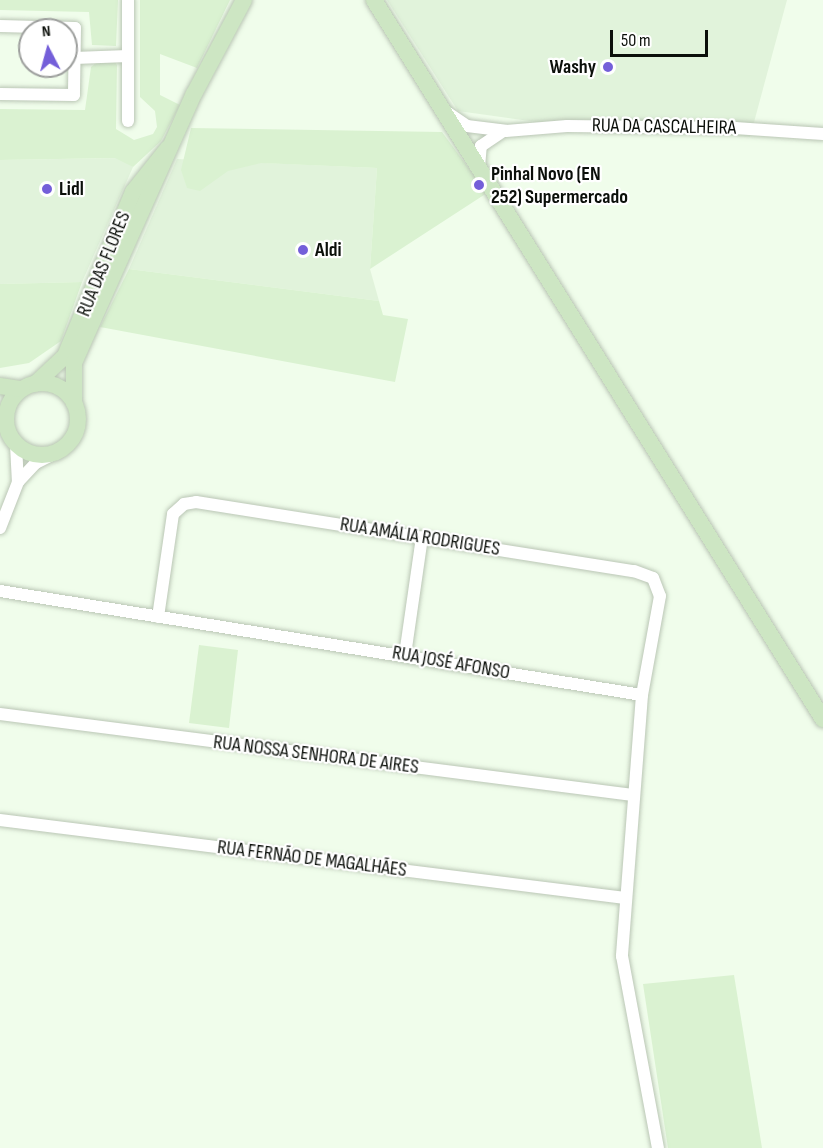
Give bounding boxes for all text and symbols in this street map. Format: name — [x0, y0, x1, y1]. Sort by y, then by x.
north arrow — [18, 18, 78, 78]
scale bar — [613, 18, 710, 56]
text: N — [41, 22, 52, 41]
text: 50 m — [621, 30, 651, 51]
place label: Washy — [550, 55, 596, 79]
marker: Washy — [601, 60, 615, 74]
street label: RUA DA CASCALHEIRA — [592, 114, 736, 140]
place label: Pinhal Novo (EN 252) Supermercado — [491, 162, 628, 209]
place label: Lidl — [59, 177, 84, 201]
marker: Pinhal Novo (EN 252) Supermercado — [472, 178, 486, 192]
marker: Lidl — [40, 182, 54, 196]
street label: RUA DAS FLORES — [72, 208, 136, 320]
place label: Aldi — [315, 238, 342, 262]
marker: Aldi — [296, 243, 310, 257]
street label: RUA AMÁLIA RODRIGUES — [338, 513, 502, 561]
street label: RUA JOSÉ AFONSO — [390, 641, 512, 685]
street label: RUA NOSSA SENHORA DE AIRES — [212, 730, 420, 780]
street label: RUA FERNÃO DE MAGALHÃES — [216, 835, 408, 883]

